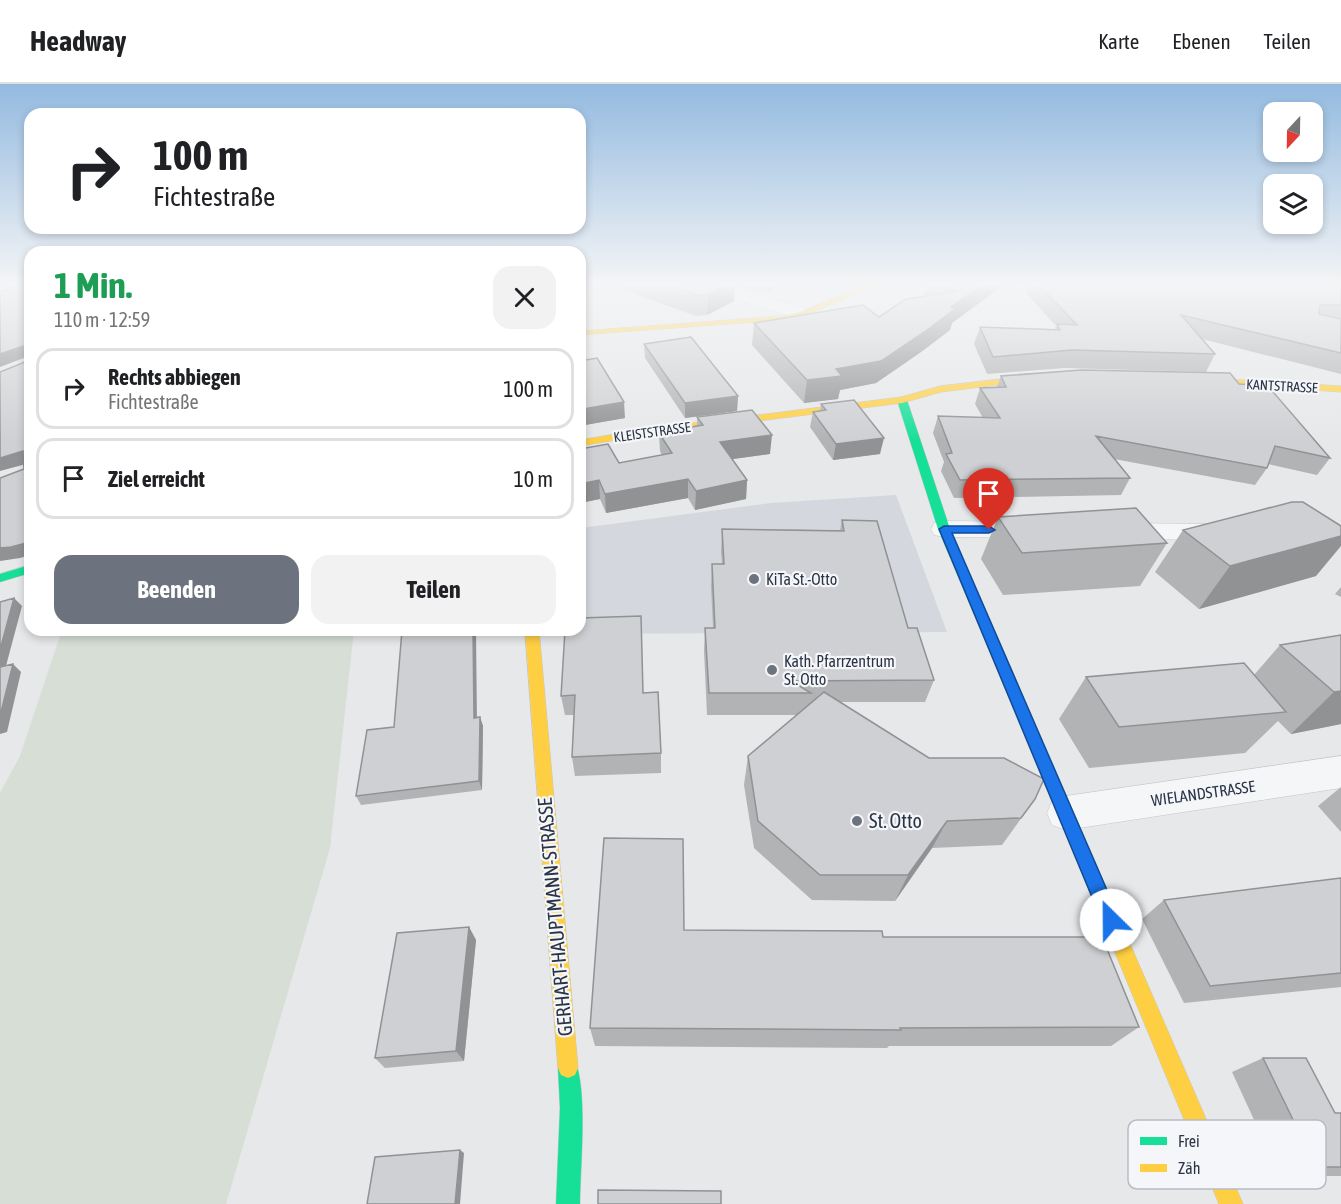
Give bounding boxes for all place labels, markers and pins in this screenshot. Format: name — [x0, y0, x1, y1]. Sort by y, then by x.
pin — [963, 468, 1014, 530]
place label: KiTa St.-Otto — [766, 570, 837, 588]
marker: KiTa St.-Otto — [747, 572, 761, 586]
place label: Kath. Pfarrzentrum St. Otto — [784, 652, 895, 688]
marker: Kath. Pfarrzentrum St. Otto — [765, 663, 779, 677]
place label: St. Otto — [869, 809, 922, 832]
marker: St. Otto — [850, 814, 864, 828]

